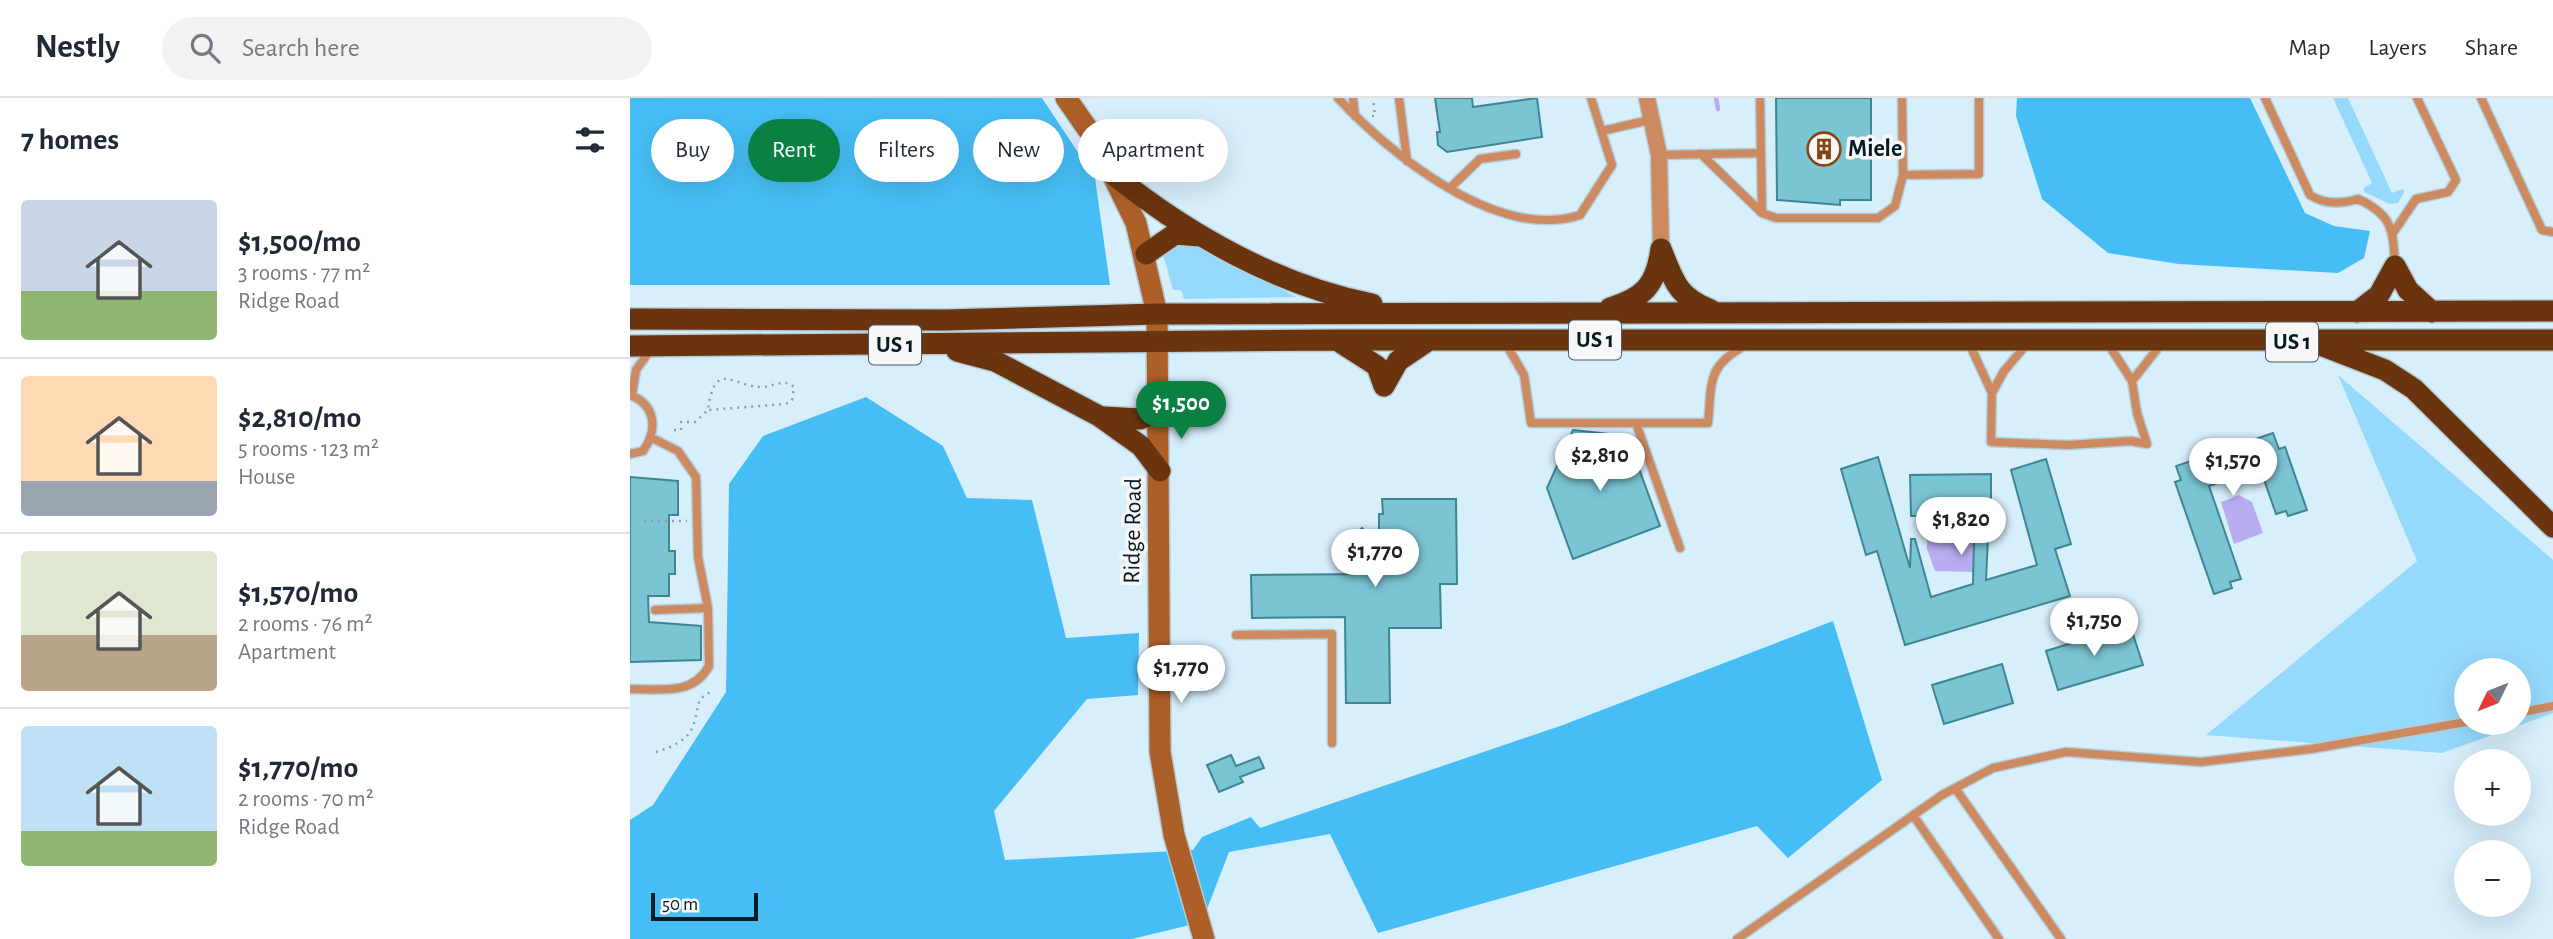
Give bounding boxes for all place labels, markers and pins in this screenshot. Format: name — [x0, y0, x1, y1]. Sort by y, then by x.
building icon: Miele — [1805, 130, 1843, 168]
place label: Miele — [1848, 137, 1902, 161]
pin: $1,500 — [1124, 382, 1238, 441]
pin: $2,810 — [1543, 434, 1657, 493]
pin: $1,570 — [2176, 438, 2290, 498]
pin: $1,820 — [1904, 498, 2018, 557]
pin: $1,770 — [1318, 530, 1432, 589]
pin: $1,750 — [2037, 598, 2151, 658]
pin: $1,770 — [1124, 646, 1238, 705]

